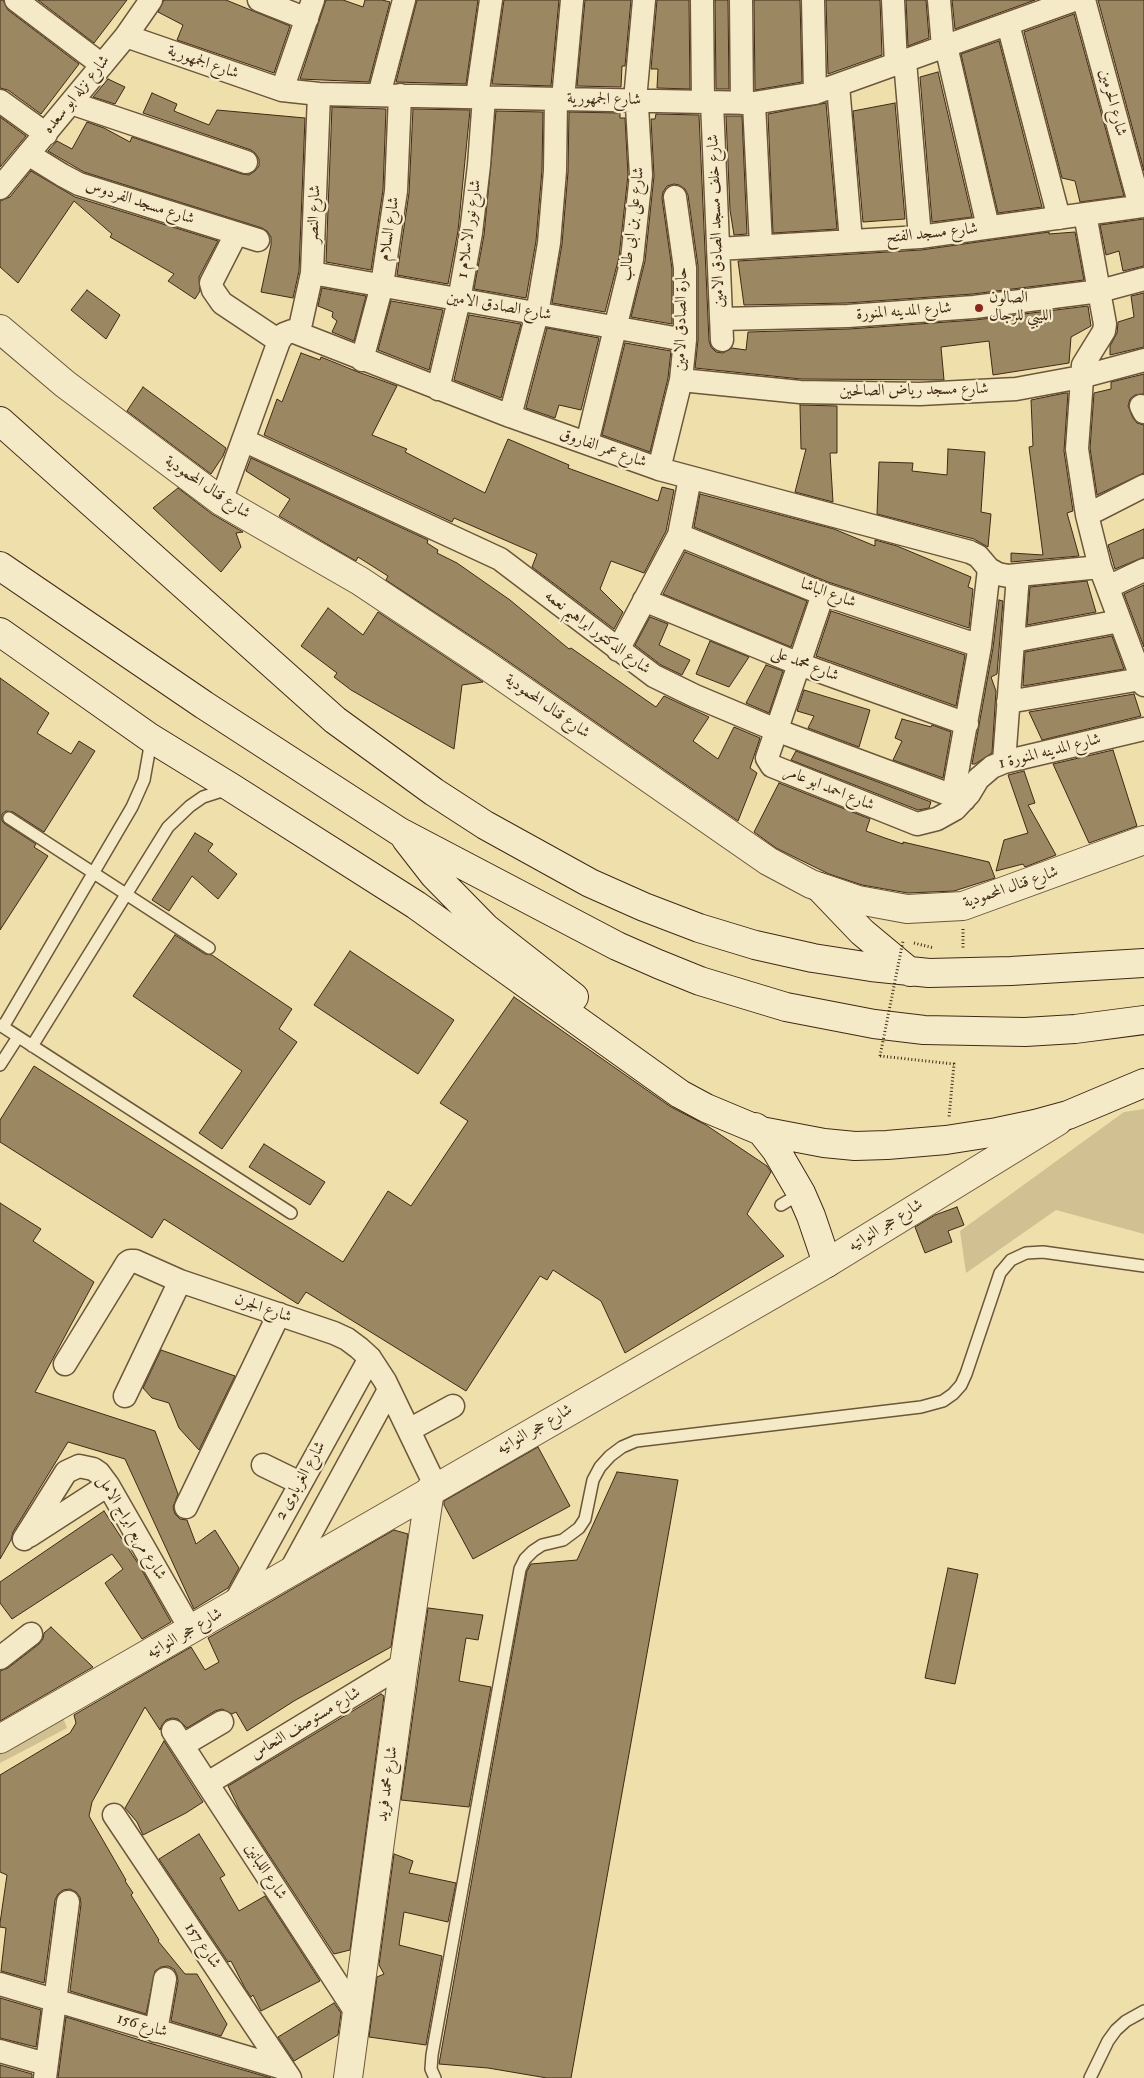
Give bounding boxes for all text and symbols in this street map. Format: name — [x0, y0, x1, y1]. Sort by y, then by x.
street label: شارع الجمهورية — [165, 42, 241, 84]
street label: شارع نزله ابو سعده — [39, 52, 115, 138]
street label: شارع الحرمين — [1094, 67, 1130, 139]
street label: شارع الجمهورية — [567, 90, 641, 110]
street label: شارع خلف مسجد الصادق الامين — [704, 134, 730, 308]
street label: شارع على بن ابى طالب — [616, 166, 650, 282]
street label: شارع مسجد الفردوس — [83, 176, 197, 230]
street label: شارع نور الاسلام 1 — [454, 178, 486, 280]
street label: شارع النصر — [304, 185, 326, 243]
street label: شارع السلام — [375, 196, 405, 262]
street label: شارع مسجد الفتح — [885, 220, 979, 248]
street label: حارة الصادق الامين — [671, 267, 693, 371]
street label: شارع الصادق الامين — [445, 288, 553, 326]
place label: الصالون الليبي للرجال — [989, 289, 1052, 327]
street label: شارع المدينه المنورة — [856, 299, 952, 325]
marker: الصالون الليبي للرجال — [973, 302, 985, 314]
street label: شارع مسجد رياض الصالحين — [839, 380, 989, 402]
street label: شارع عمر الفاروق — [557, 425, 649, 473]
street label: شارع قنال المحمودية — [160, 452, 254, 524]
street label: شارع الباشا — [798, 575, 858, 613]
street label: شارع الدكتور ابراهيم نعمه — [540, 587, 654, 679]
street label: شارع محمد على — [769, 643, 841, 687]
street label: شارع قنال المحمودية — [501, 671, 593, 743]
street label: شارع المدينه المنورة 1 — [997, 730, 1103, 774]
street label: شارع احمد ابو عامر — [781, 762, 877, 816]
street label: شارع قنال المحمودية — [961, 863, 1061, 913]
street label: شارع حجر النواتيه — [845, 1196, 927, 1256]
street label: شارع الجرن — [232, 1290, 294, 1328]
street label: شارع حجر النواتيه — [494, 1401, 576, 1459]
street label: شارع الغرباوى 2 — [272, 1438, 330, 1524]
street label: شارع مربع ابراج الامل — [92, 1472, 170, 1584]
street label: شارع حجر النواتيه — [144, 1605, 226, 1663]
street label: شارع مستوصف النحاس — [248, 1684, 364, 1764]
street label: شارع محمد فريد — [373, 1745, 403, 1823]
street label: شارع اللبانين — [240, 1840, 290, 1904]
street label: شارع 157 — [180, 1919, 224, 1973]
street label: شارع 156 — [114, 2010, 170, 2042]

